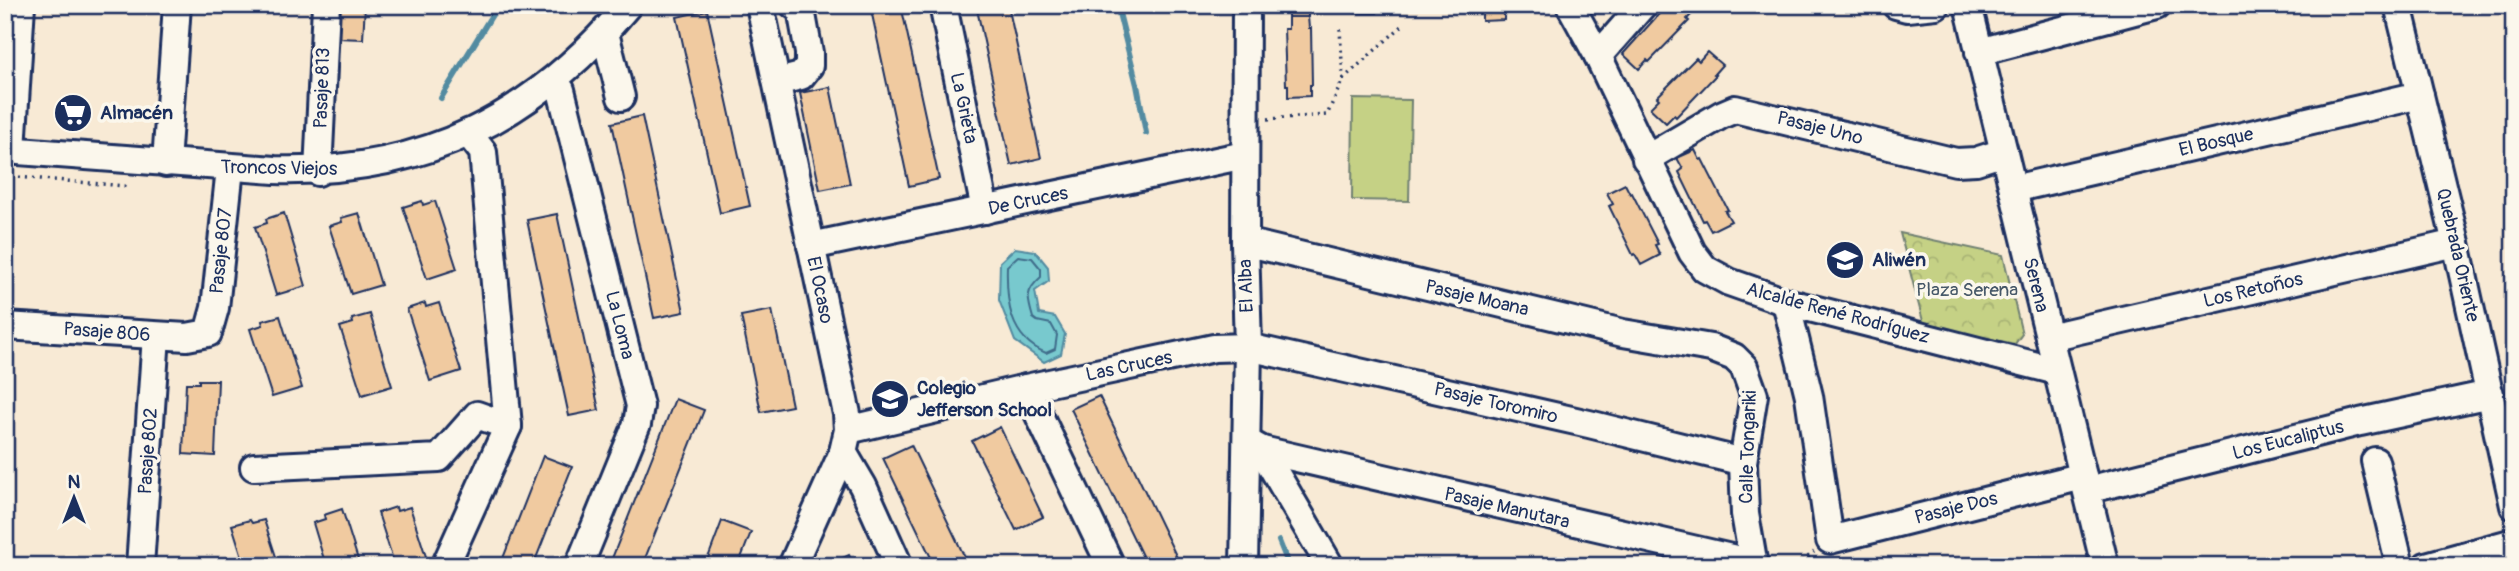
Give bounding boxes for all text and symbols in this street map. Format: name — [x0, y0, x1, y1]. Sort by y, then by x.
street label: Pasaje 813 — [309, 47, 335, 129]
street label: La Grieta — [945, 70, 983, 146]
supermarket icon: Almacén — [52, 92, 94, 134]
place label: Almacén — [100, 101, 173, 125]
street label: Pasaje Uno — [1775, 106, 1865, 150]
street label: El Bosque — [2176, 122, 2256, 162]
street label: Troncos Viejos — [220, 155, 338, 181]
street label: De Cruces — [986, 181, 1071, 221]
street label: Quebrada Oriente — [2431, 186, 2485, 325]
street label: Pasaje 807 — [205, 207, 237, 295]
school or university icon: Aliwén — [1824, 239, 1866, 281]
place label: Aliwén — [1872, 248, 1926, 272]
street label: El Ocaso — [801, 254, 839, 326]
street label: Serena — [2018, 255, 2054, 315]
street label: El Alba — [1233, 259, 1259, 313]
street label: Los Retoños — [2201, 267, 2306, 313]
street label: Pasaje Moana — [1423, 274, 1531, 322]
street label: Alcalde René Rodríguez — [1744, 277, 1932, 349]
park label: Plaza Serena — [1916, 278, 2018, 302]
street label: La Loma — [600, 288, 640, 362]
street label: Pasaje 806 — [63, 317, 151, 347]
street label: Las Cruces — [1084, 345, 1175, 387]
place label: Colegio Jefferson School — [917, 376, 1052, 422]
street label: Pasaje Toromiro — [1432, 377, 1560, 429]
school or university icon: Colegio Jefferson School — [869, 378, 911, 420]
street label: Calle Tongariki — [1734, 390, 1762, 504]
street label: Pasaje 802 — [133, 407, 163, 495]
street label: Los Eucaliptus — [2230, 414, 2347, 465]
north arrow — [38, 462, 108, 532]
text: N — [68, 470, 81, 494]
street label: Pasaje Manutara — [1442, 482, 1572, 534]
street label: Pasaje Dos — [1912, 486, 2000, 530]

